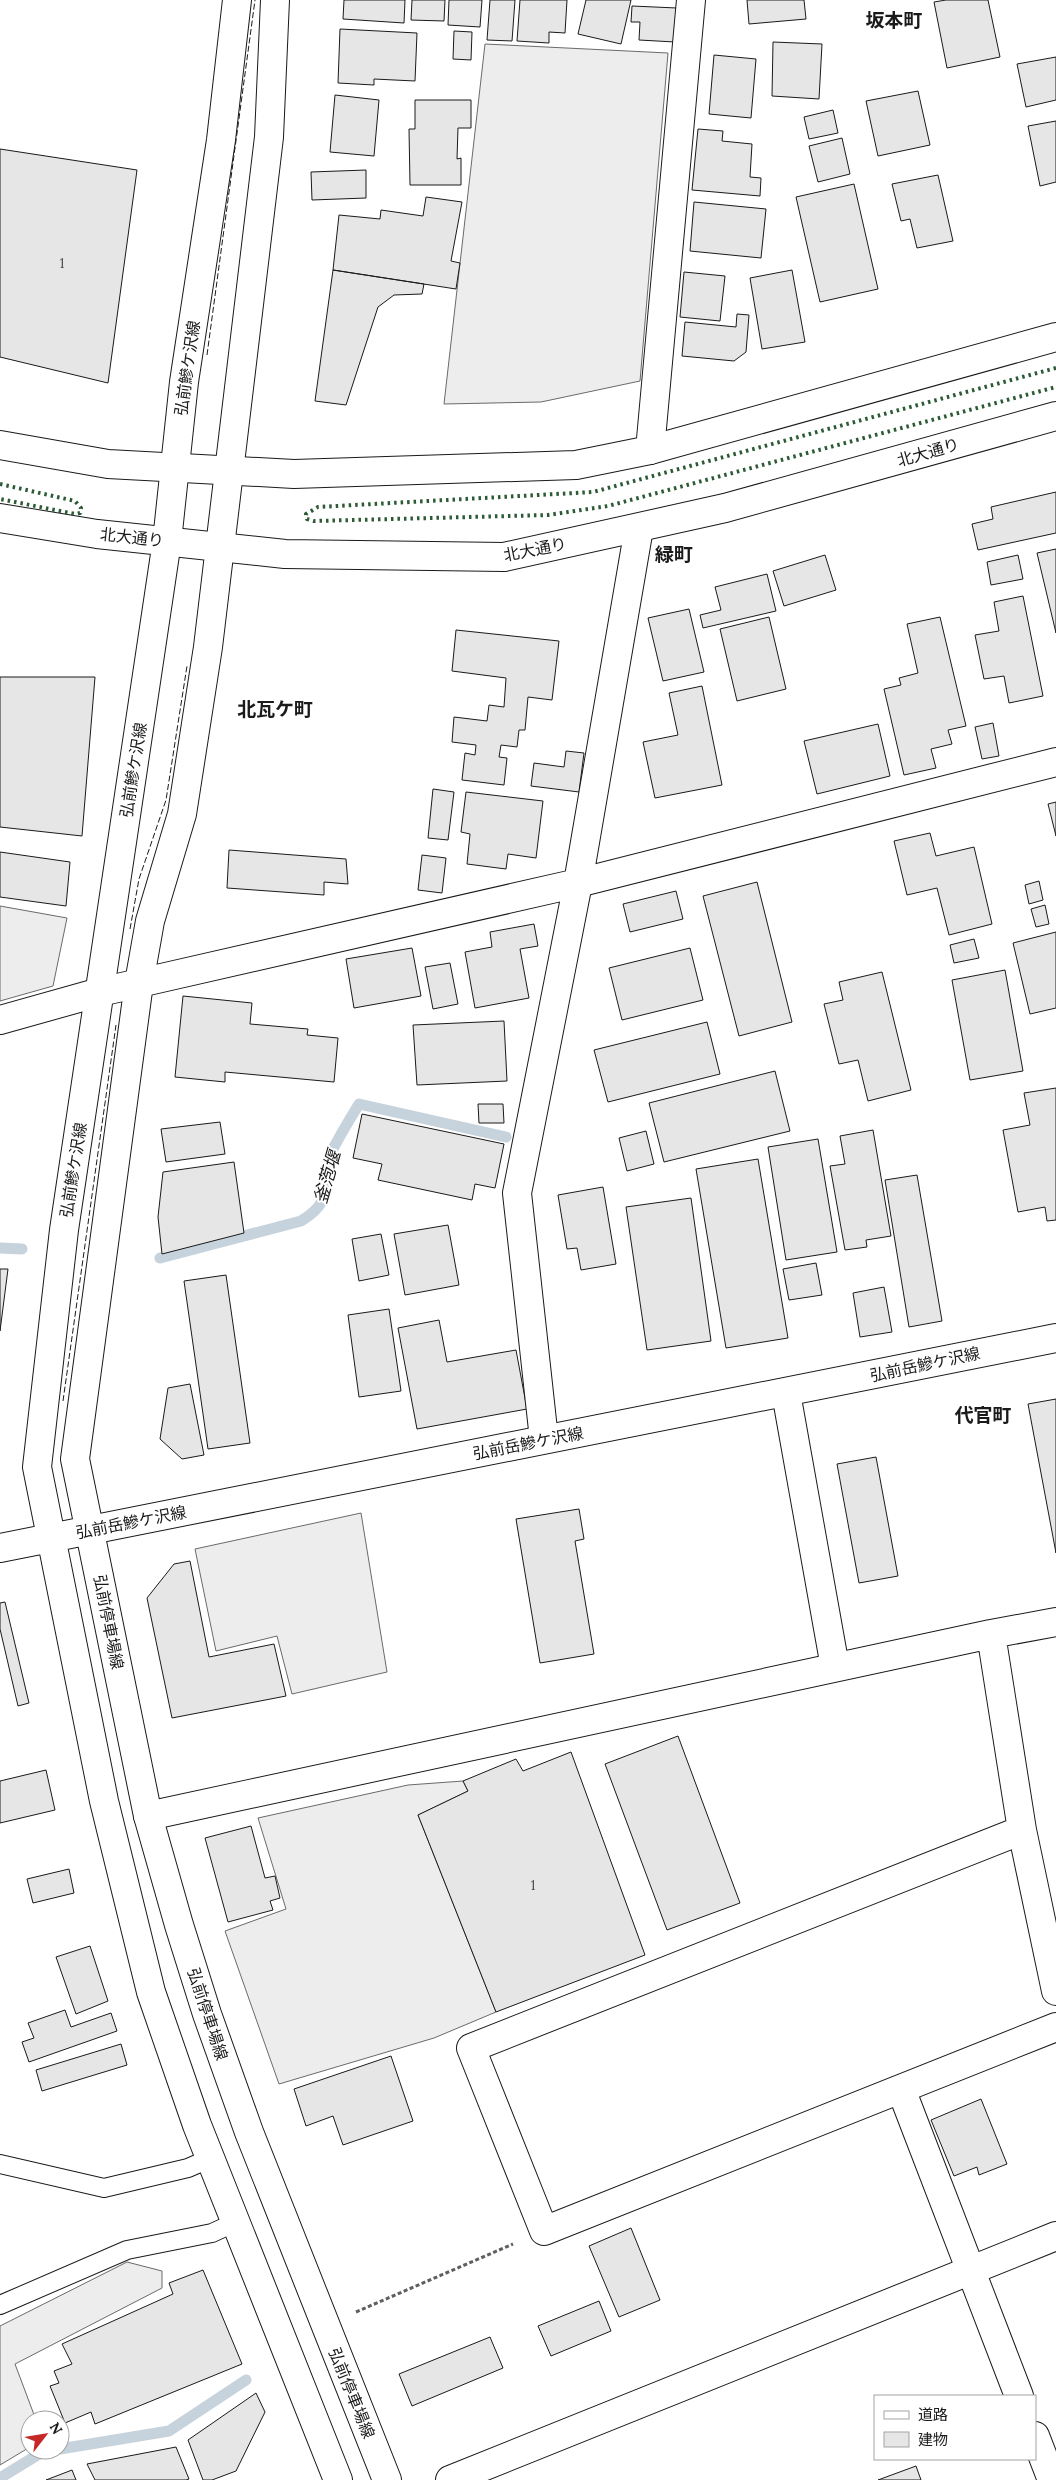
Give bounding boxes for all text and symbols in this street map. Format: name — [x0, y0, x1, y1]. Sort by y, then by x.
district label: 坂本町 — [865, 8, 923, 32]
house number: 1 — [59, 254, 65, 272]
street label: 弘前鰺ケ沢線 — [170, 319, 204, 417]
street label: 北大通り — [894, 434, 962, 470]
street label: 北大通り — [99, 524, 165, 550]
street label: 北大通り — [502, 533, 568, 565]
district label: 緑町 — [655, 542, 693, 566]
district label: 北瓦ケ町 — [237, 697, 313, 721]
street label: 弘前鰺ケ沢線 — [116, 721, 150, 819]
street label: 弘前鰺ケ沢線 — [56, 1121, 90, 1219]
water label: 釜萢堰 — [309, 1145, 346, 1206]
street label: 弘前岳鰺ケ沢線 — [868, 1343, 982, 1385]
district label: 代官町 — [954, 1403, 1012, 1427]
street label: 弘前岳鰺ケ沢線 — [471, 1422, 585, 1464]
street label: 弘前岳鰺ケ沢線 — [74, 1501, 188, 1543]
street label: 弘前停車場線 — [90, 1573, 128, 1671]
house number: 1 — [530, 1876, 536, 1894]
street label: 弘前停車場線 — [184, 1965, 232, 2063]
street label: 弘前停車場線 — [325, 2345, 379, 2441]
legend — [874, 2395, 1036, 2460]
text: 道路 — [918, 2405, 948, 2424]
north arrow — [20, 2410, 70, 2460]
text: N — [46, 2419, 67, 2438]
text: 建物 — [918, 2430, 948, 2449]

